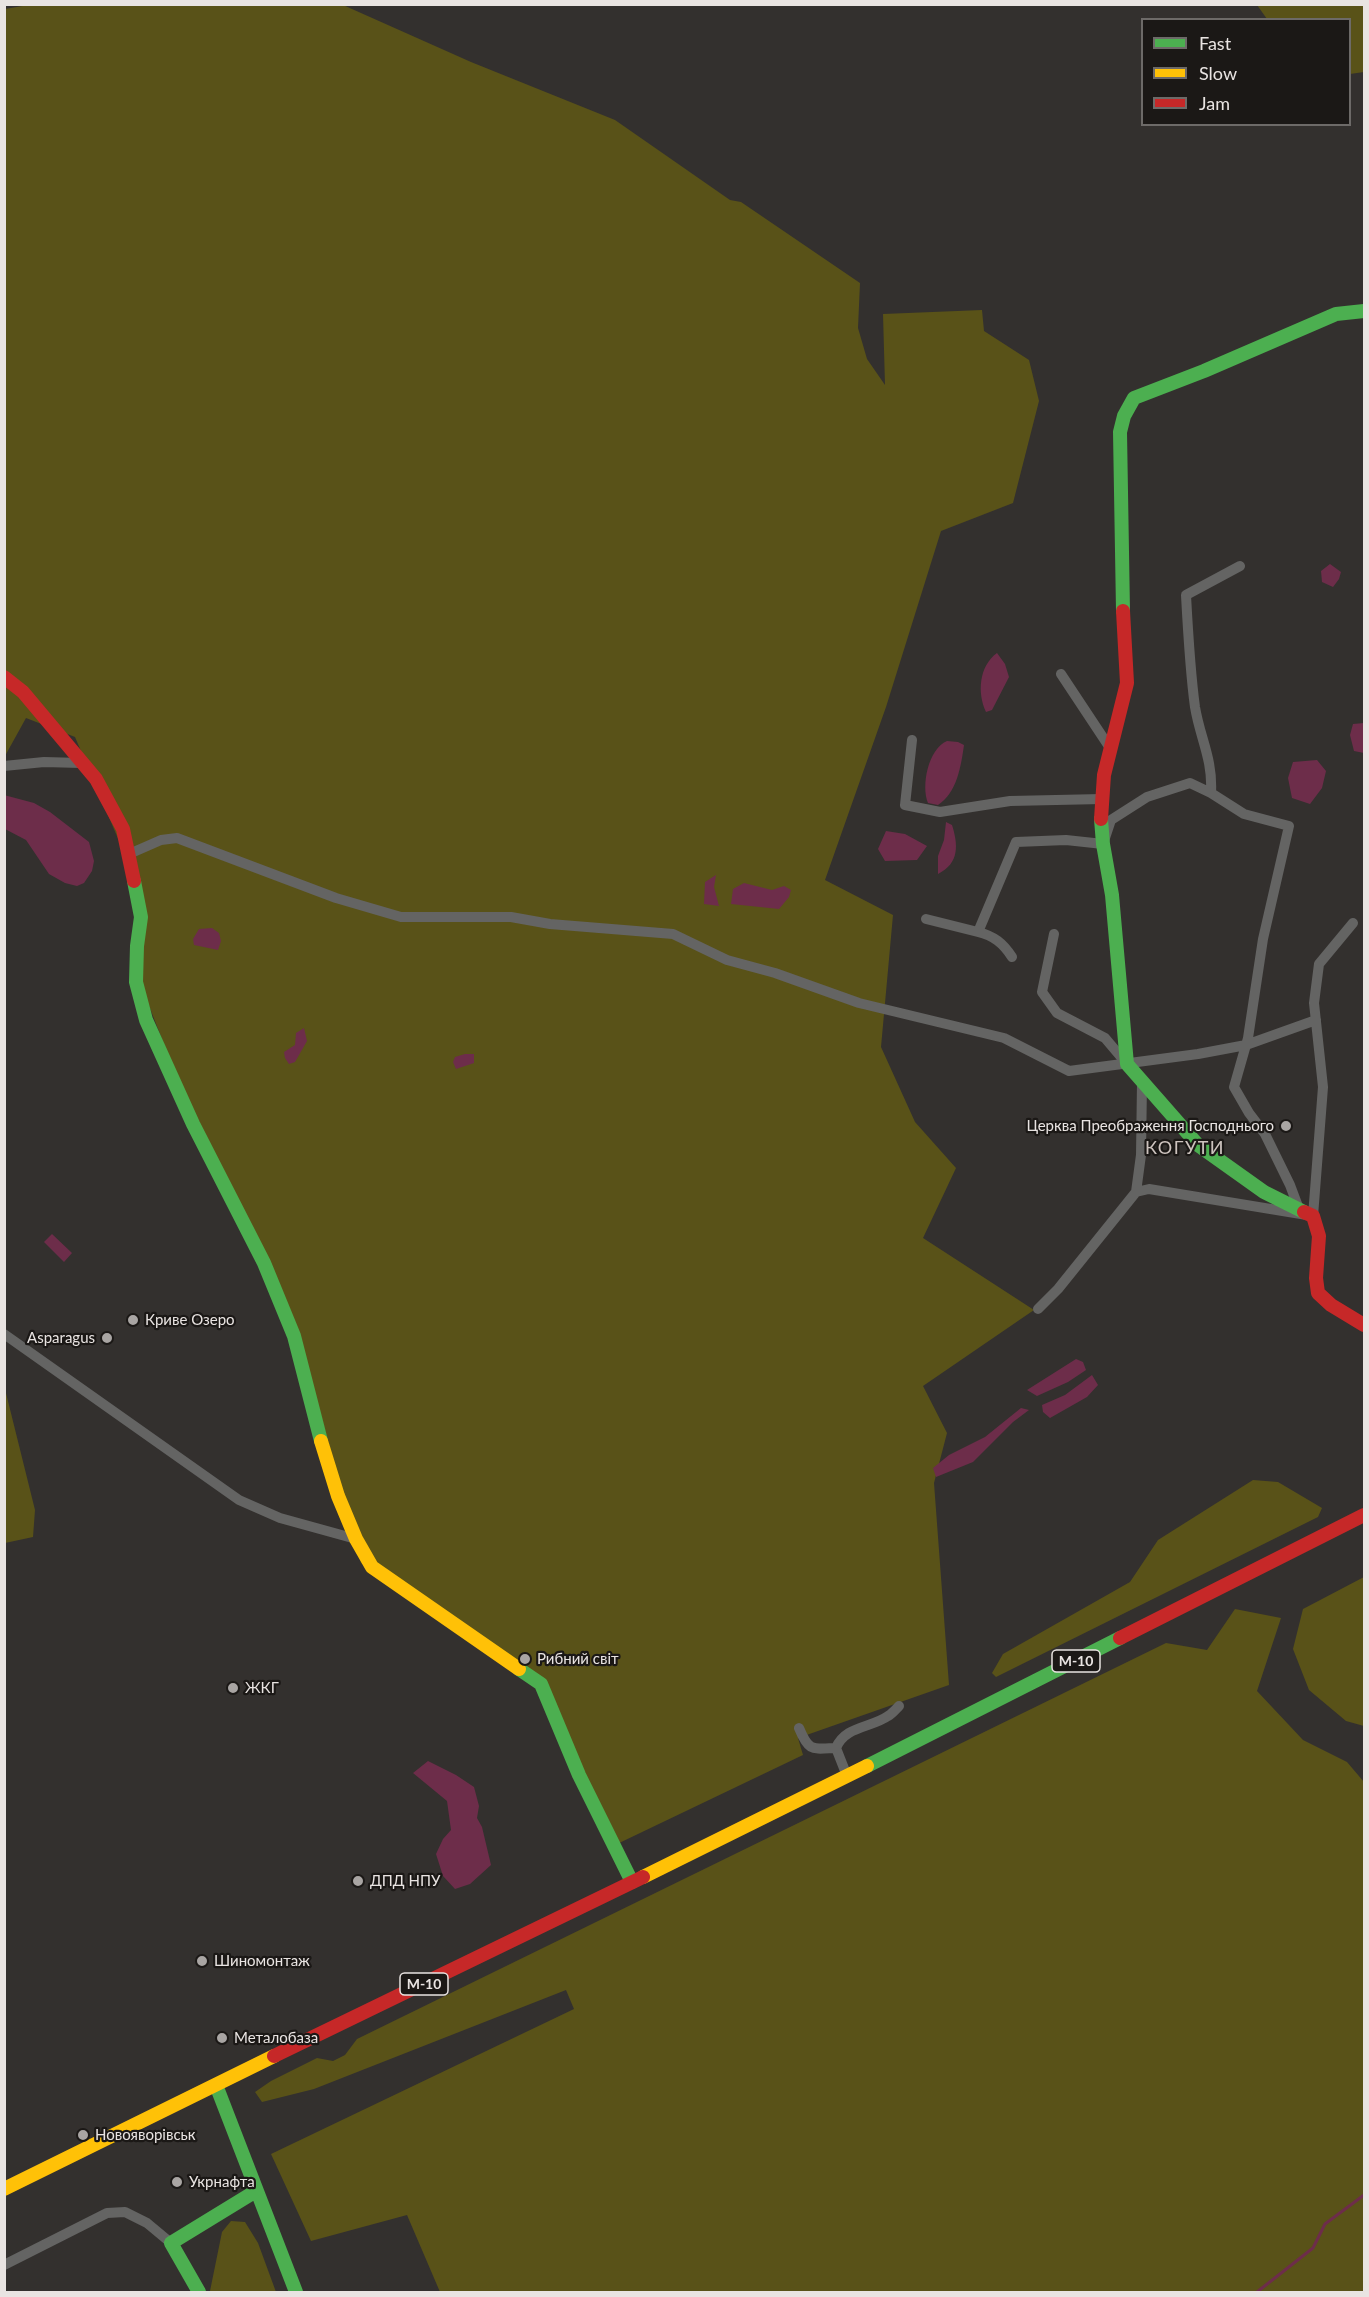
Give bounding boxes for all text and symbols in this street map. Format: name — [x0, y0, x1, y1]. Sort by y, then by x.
legend — [1141, 18, 1351, 126]
text: Fast — [1199, 32, 1231, 54]
text: Slow — [1199, 62, 1237, 84]
text: Jam — [1199, 92, 1230, 114]
place label: Церква Преображення Господнього — [1026, 1117, 1274, 1135]
marker: Церква Преображення Господнього — [1279, 1119, 1293, 1133]
district label: КОГУТИ — [1145, 1137, 1225, 1159]
place label: Криве Озеро — [145, 1311, 235, 1329]
marker: Криве Озеро — [126, 1313, 140, 1327]
place label: Asparagus — [27, 1329, 95, 1347]
marker: Asparagus — [100, 1331, 114, 1345]
place label: Рибний світ — [537, 1650, 619, 1668]
road number: М-10 — [1052, 1650, 1100, 1672]
marker: Рибний світ — [518, 1652, 532, 1666]
place label: ЖКГ — [245, 1679, 279, 1697]
marker: ЖКГ — [226, 1681, 240, 1695]
place label: ДПД НПУ — [370, 1872, 440, 1890]
marker: ДПД НПУ — [351, 1874, 365, 1888]
place label: Шиномонтаж — [214, 1952, 310, 1970]
marker: Шиномонтаж — [195, 1954, 209, 1968]
road number: М-10 — [400, 1973, 448, 1995]
place label: Металобаза — [234, 2029, 318, 2047]
marker: Металобаза — [215, 2031, 229, 2045]
place label: Новояворівськ — [95, 2126, 196, 2144]
marker: Новояворівськ — [76, 2128, 90, 2142]
place label: Укрнафта — [189, 2173, 255, 2191]
marker: Укрнафта — [170, 2175, 184, 2189]

